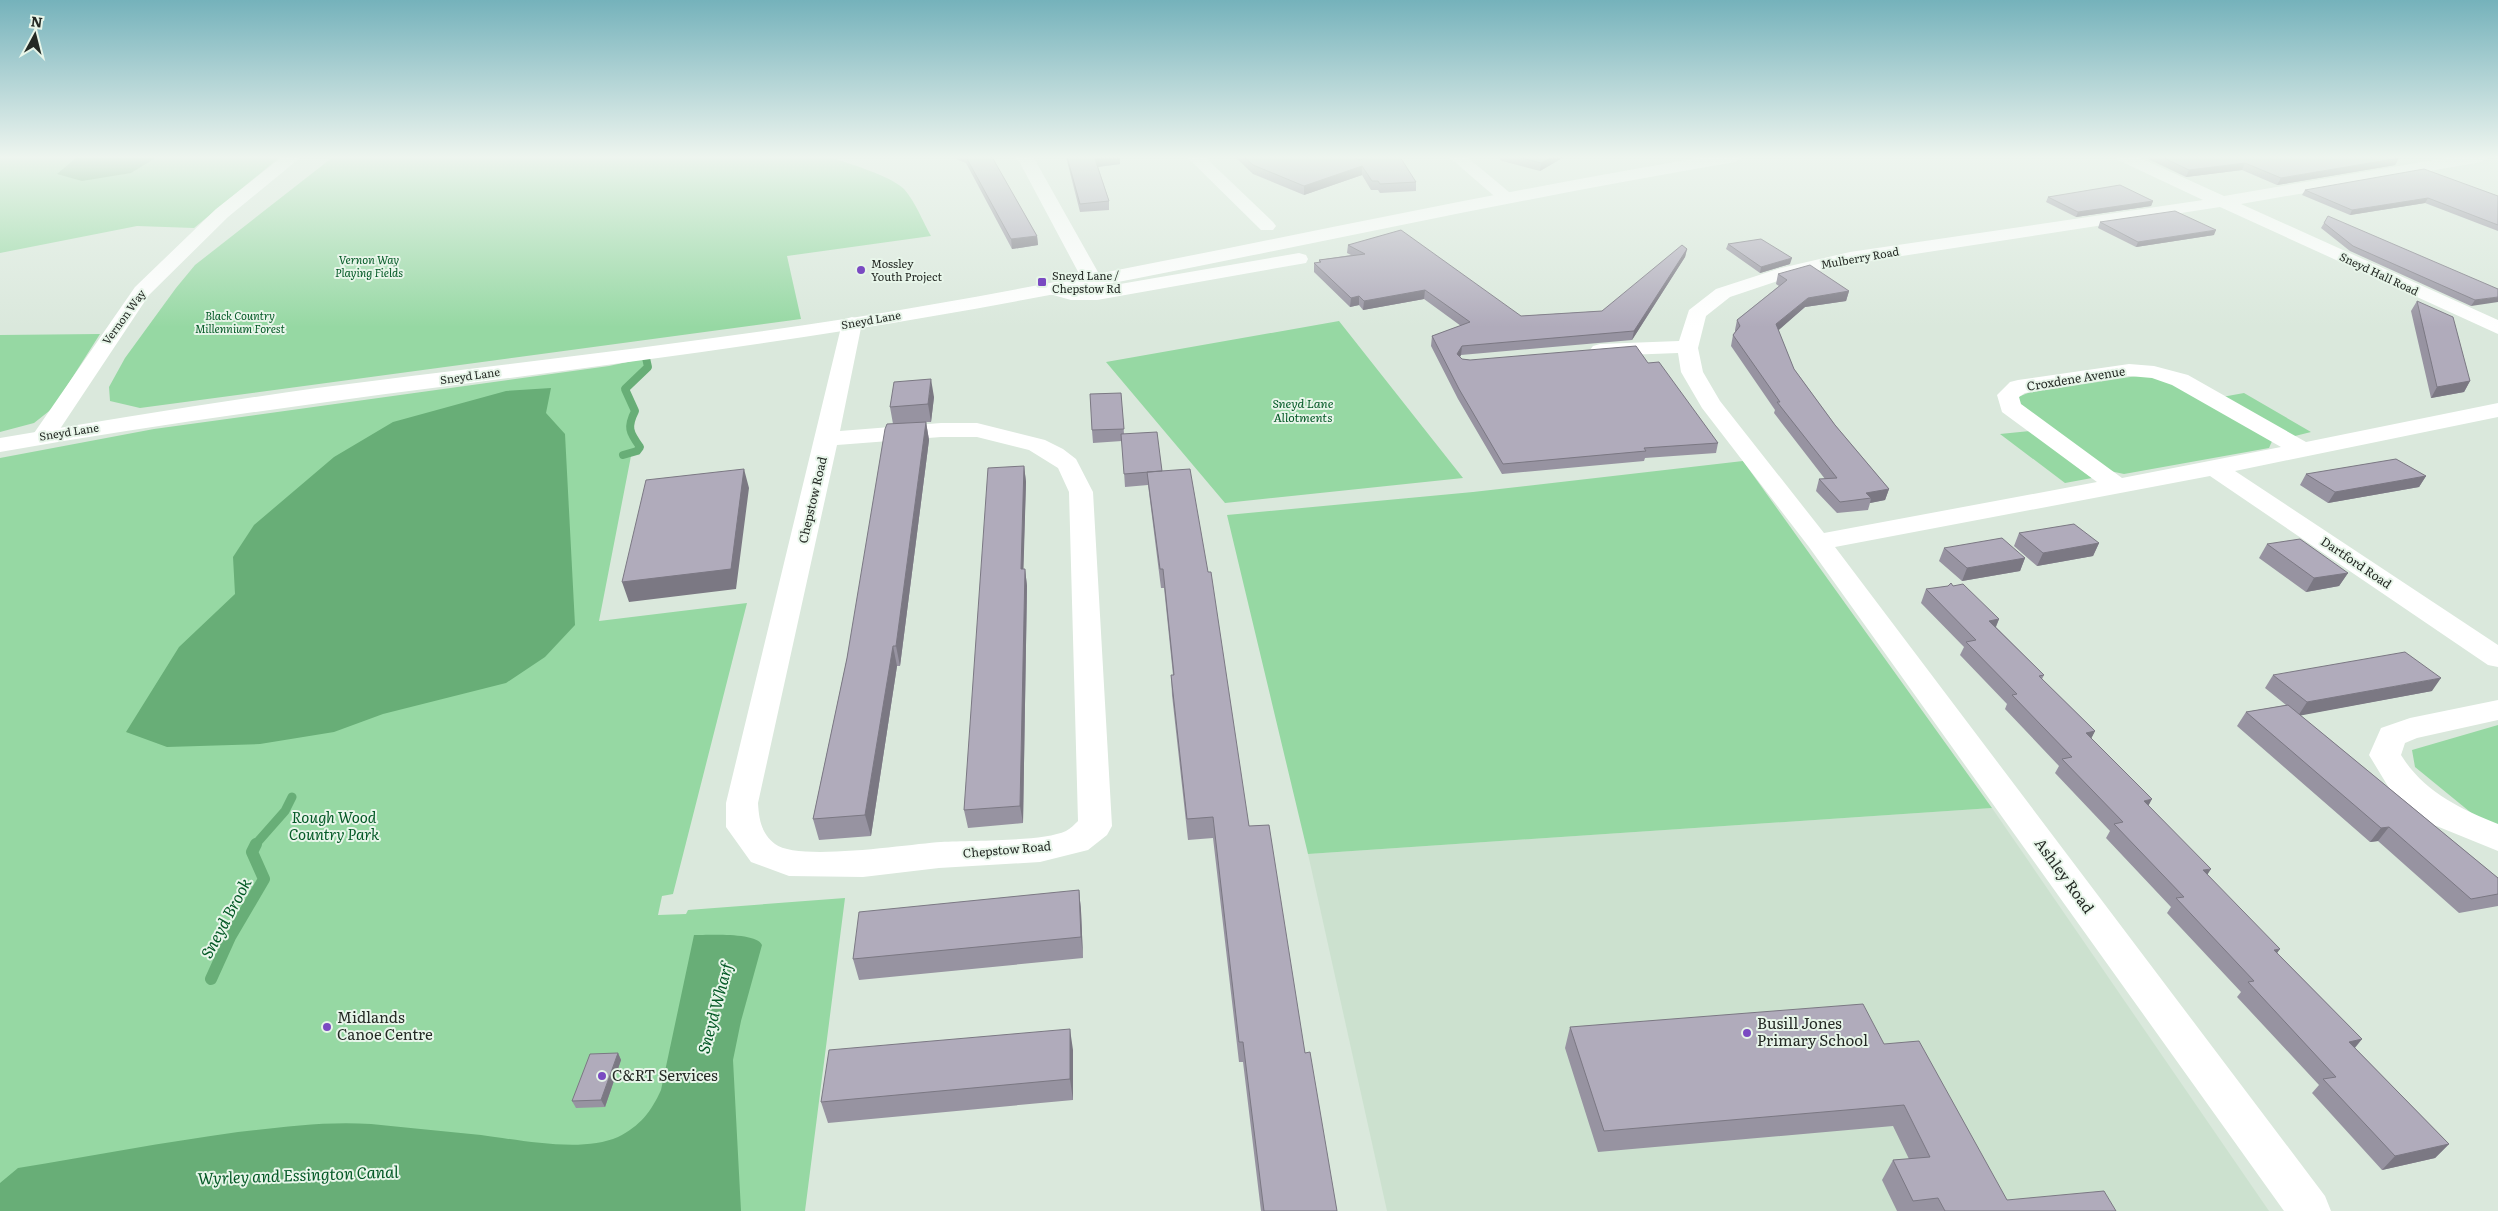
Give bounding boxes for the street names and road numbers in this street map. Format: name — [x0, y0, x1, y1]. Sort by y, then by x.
street label: Mulberry Road — [1820, 242, 1900, 272]
street label: Sneyd Hall Road — [2337, 248, 2422, 299]
street label: Vernon Way — [98, 285, 149, 347]
street label: Sneyd Lane — [840, 306, 902, 332]
street label: Croxdene Avenue — [2025, 361, 2126, 395]
street label: Sneyd Lane — [439, 363, 501, 387]
street label: Sneyd Lane — [38, 418, 100, 444]
street label: Chepstow Road — [793, 454, 831, 545]
street label: Dartford Road — [2318, 532, 2396, 593]
street label: Ashley Road — [2030, 833, 2100, 918]
street label: Chepstow Road — [962, 836, 1052, 862]

